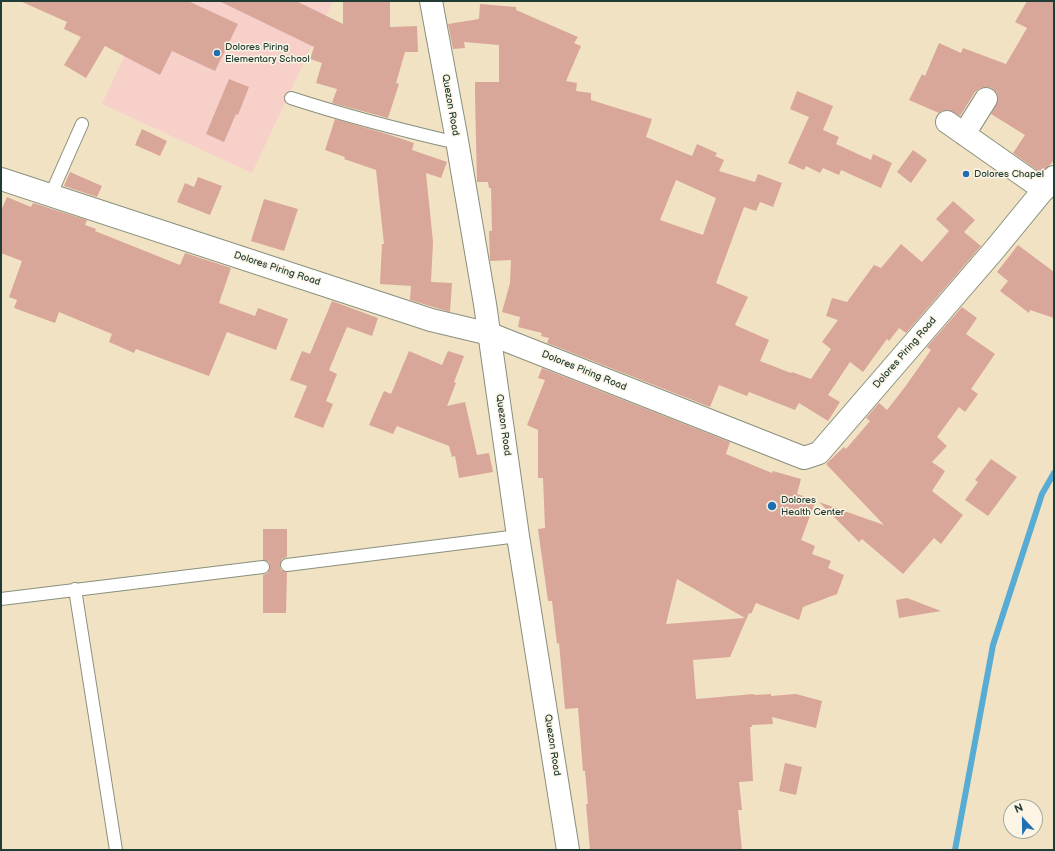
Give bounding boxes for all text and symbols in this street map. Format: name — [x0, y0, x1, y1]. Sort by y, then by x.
place label: Dolores Piring Elementary School — [225, 41, 310, 64]
marker: Dolores Piring Elementary School — [212, 48, 222, 58]
street label: Quezon Road — [439, 73, 461, 137]
place label: Dolores Chapel — [974, 168, 1044, 180]
marker: Dolores Chapel — [961, 169, 971, 179]
street label: Dolores Piring Road — [232, 249, 322, 289]
street label: Dolores Piring Road — [871, 315, 939, 391]
street label: Dolores Piring Road — [540, 348, 628, 394]
street label: Quezon Road — [493, 393, 513, 457]
place label: Dolores Health Center — [781, 494, 844, 518]
marker: Dolores Health Center — [766, 500, 778, 512]
street label: Quezon Road — [541, 713, 563, 777]
north arrow — [1003, 799, 1043, 839]
text: N — [1012, 801, 1025, 816]

